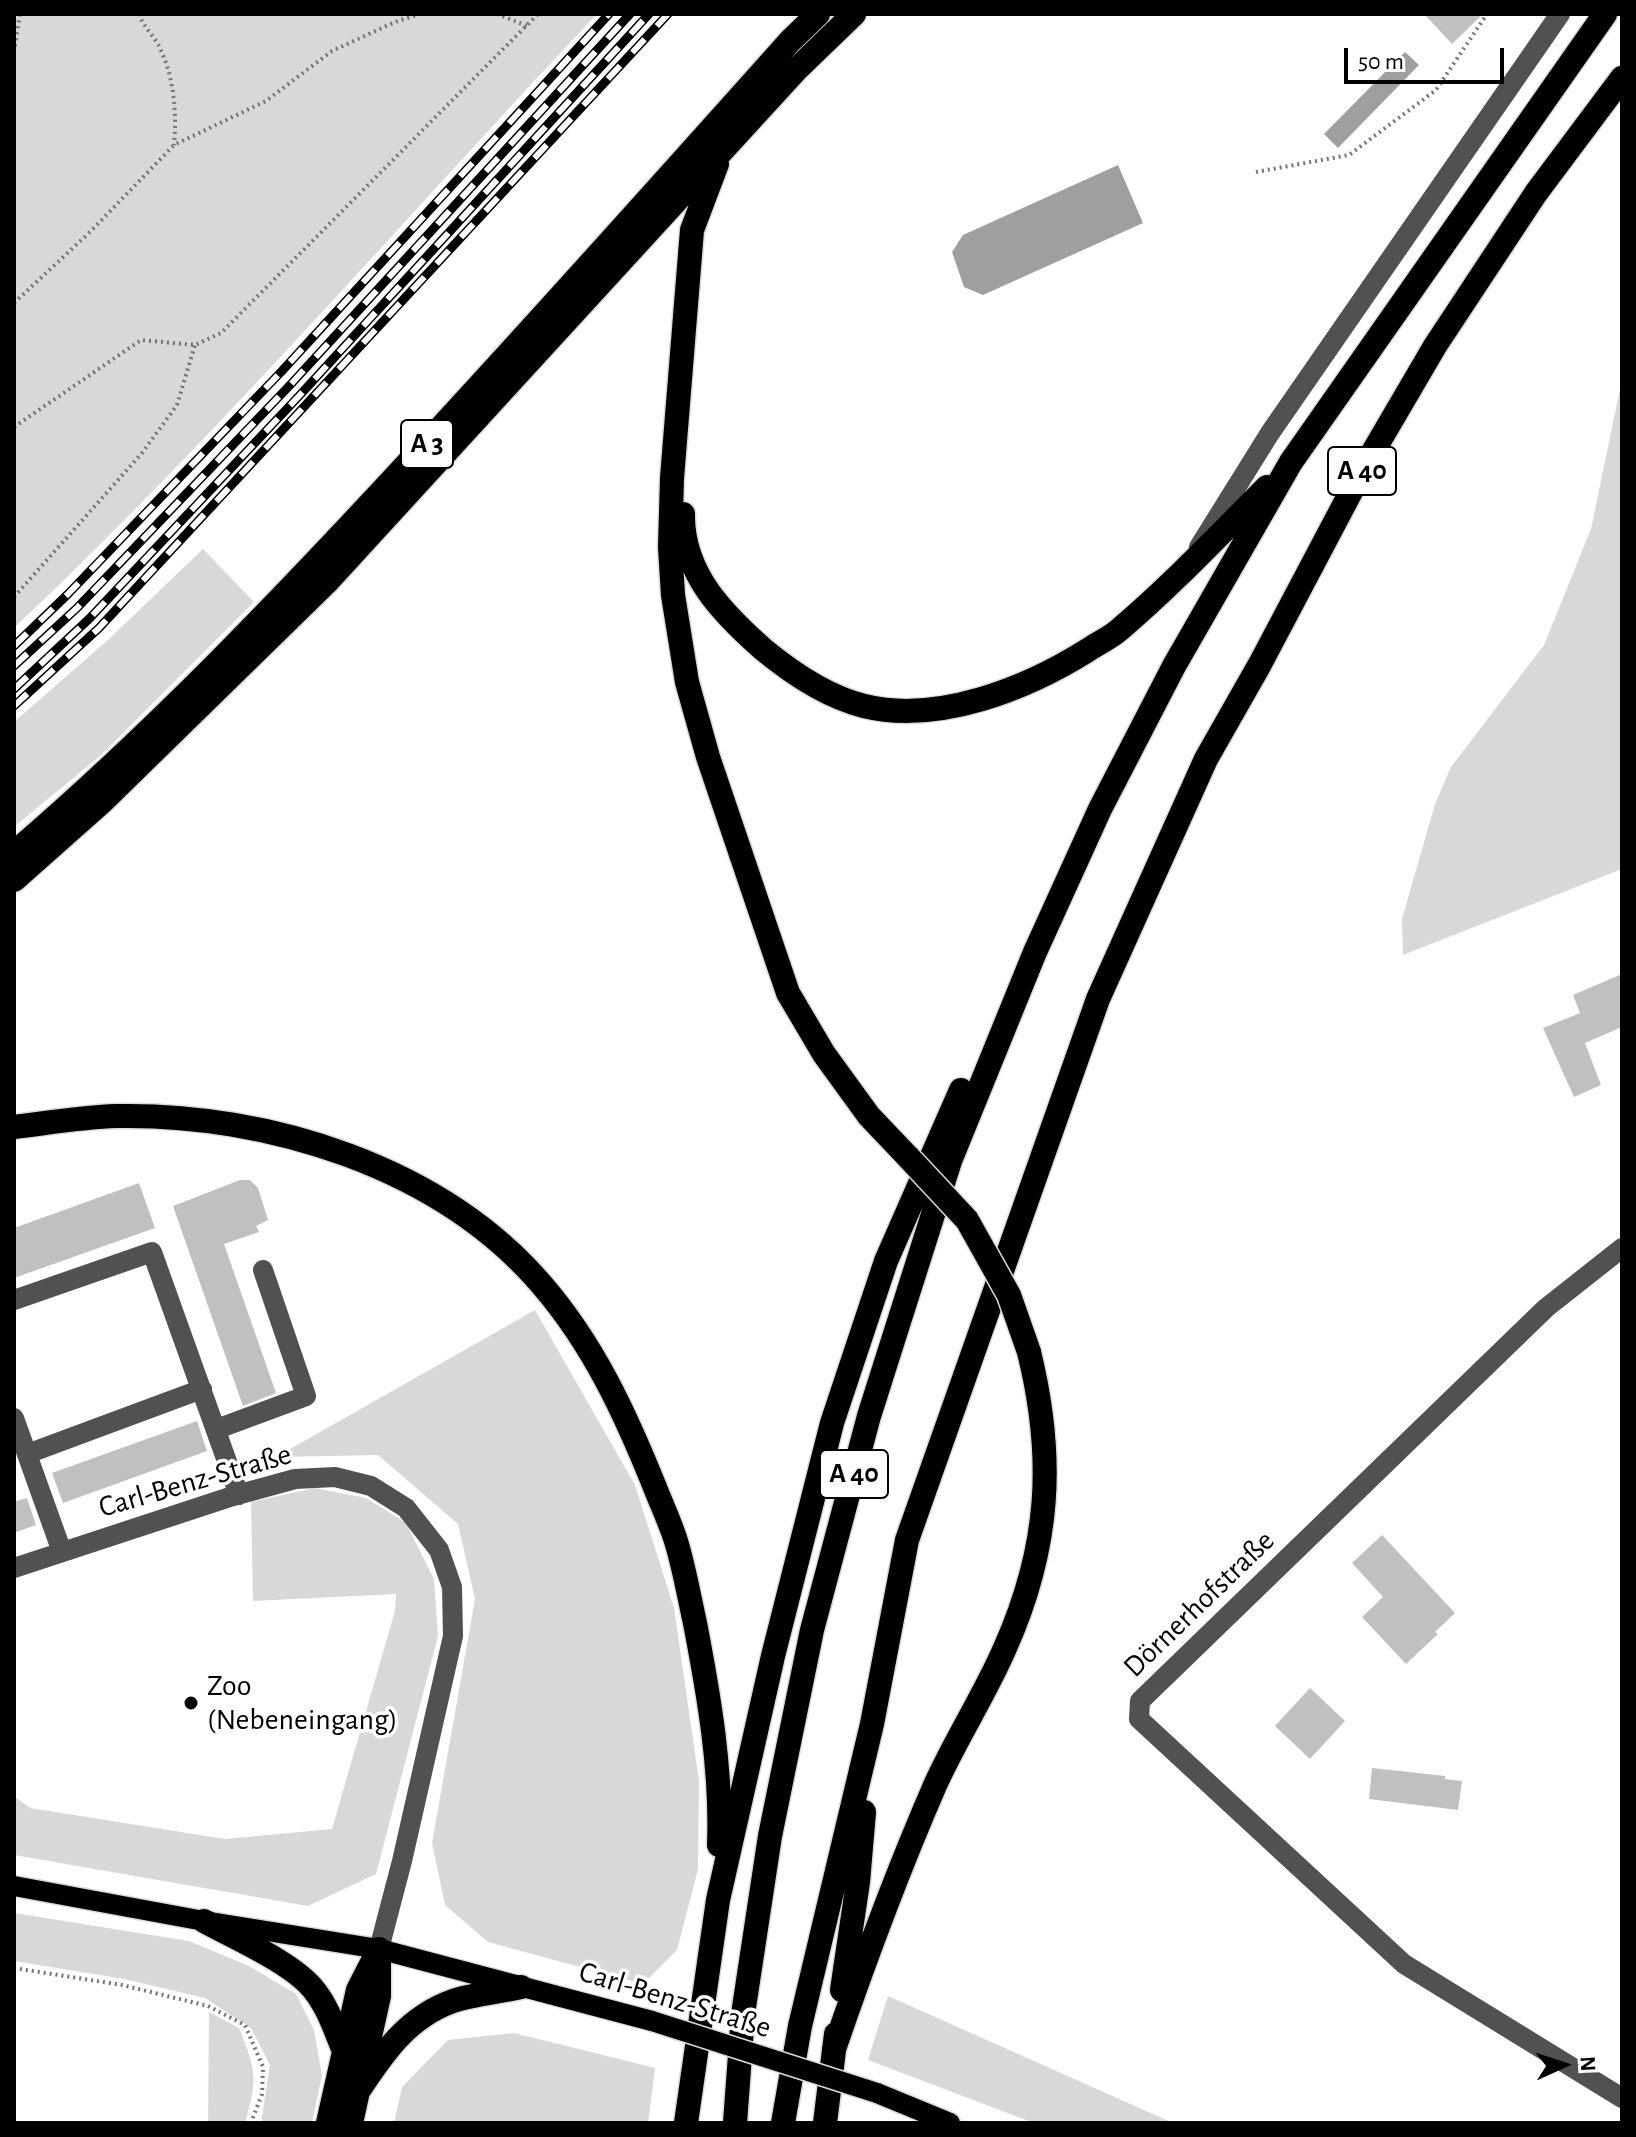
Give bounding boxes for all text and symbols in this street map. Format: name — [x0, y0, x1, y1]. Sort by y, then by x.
scale bar — [1348, 32, 1508, 82]
text: 50 m — [1358, 50, 1404, 74]
road number: A 3 — [401, 420, 453, 468]
road number: A 40 — [1328, 447, 1396, 495]
street label: Carl-Benz-Straße — [95, 1436, 295, 1526]
road number: A 40 — [820, 1450, 888, 1498]
street label: Dörnerhofstraße — [1116, 1523, 1282, 1685]
place label: Zoo (Nebeneingang) — [207, 1668, 398, 1738]
marker: Zoo (Nebeneingang) — [182, 1694, 200, 1712]
street label: Carl-Benz-Straße — [575, 1954, 775, 2046]
north arrow — [1524, 2025, 1604, 2105]
text: N — [1577, 2056, 1599, 2072]

